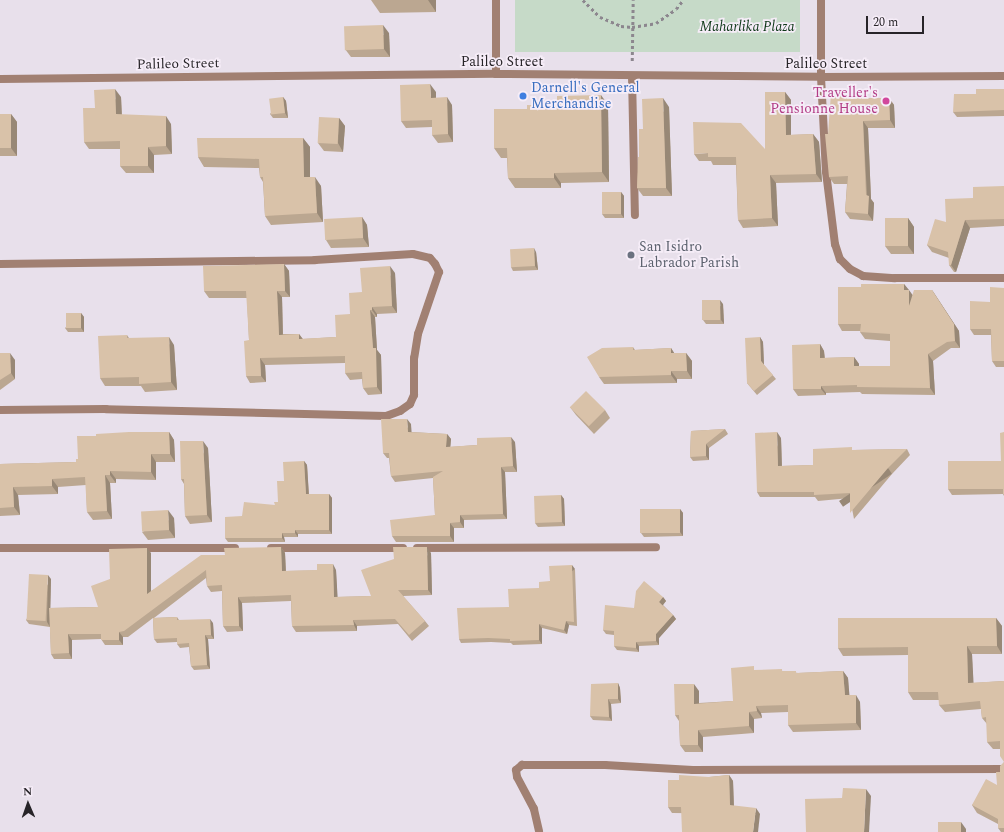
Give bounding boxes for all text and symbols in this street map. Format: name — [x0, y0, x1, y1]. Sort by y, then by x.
scale bar — [868, 8, 926, 34]
text: 20 m — [873, 13, 898, 32]
park label: Maharlika Plaza — [699, 19, 795, 35]
street label: Palileo Street — [461, 54, 543, 70]
street label: Palileo Street — [137, 55, 219, 73]
street label: Palileo Street — [785, 56, 867, 72]
place label: Darnell's General Merchandise — [531, 80, 639, 112]
place label: Traveller's Pensionne House — [770, 85, 878, 118]
marker: Darnell's General Merchandise — [518, 91, 528, 101]
marker: Traveller's Pensionne House — [881, 96, 891, 106]
place label: San Isidro Labrador Parish — [639, 239, 739, 272]
marker: San Isidro Labrador Parish — [626, 250, 636, 260]
text: N — [23, 783, 32, 800]
north arrow — [8, 784, 48, 824]

